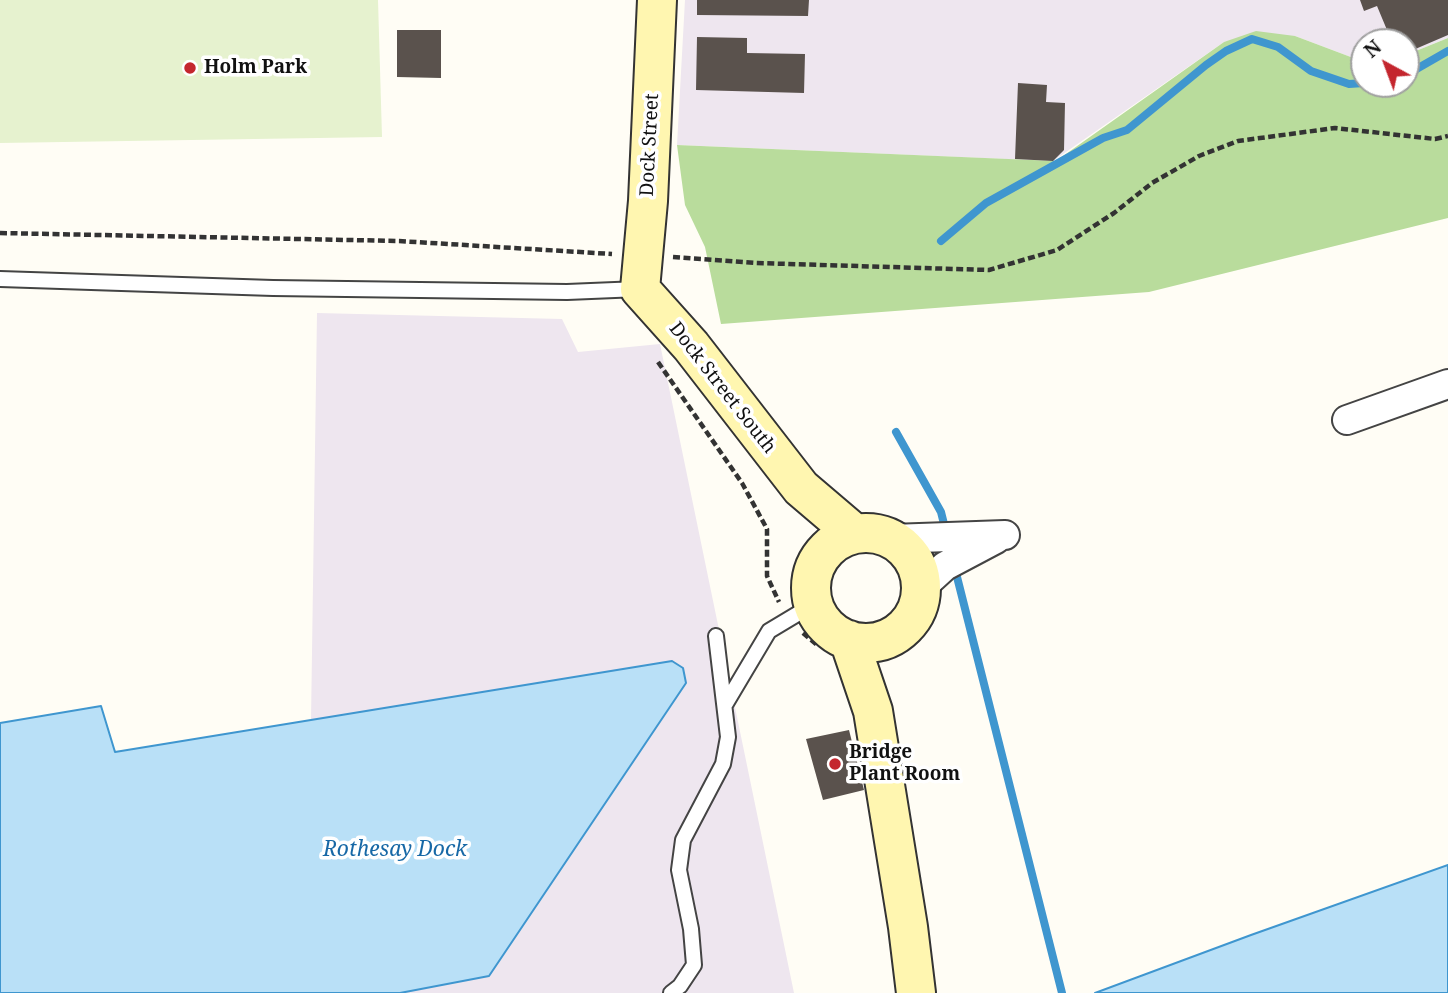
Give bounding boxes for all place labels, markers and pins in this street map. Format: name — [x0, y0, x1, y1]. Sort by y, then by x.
place label: Holm Park — [204, 57, 307, 79]
marker: Holm Park — [182, 60, 198, 76]
place label: Bridge Plant Room — [849, 742, 960, 786]
marker: Bridge Plant Room — [827, 756, 843, 772]

